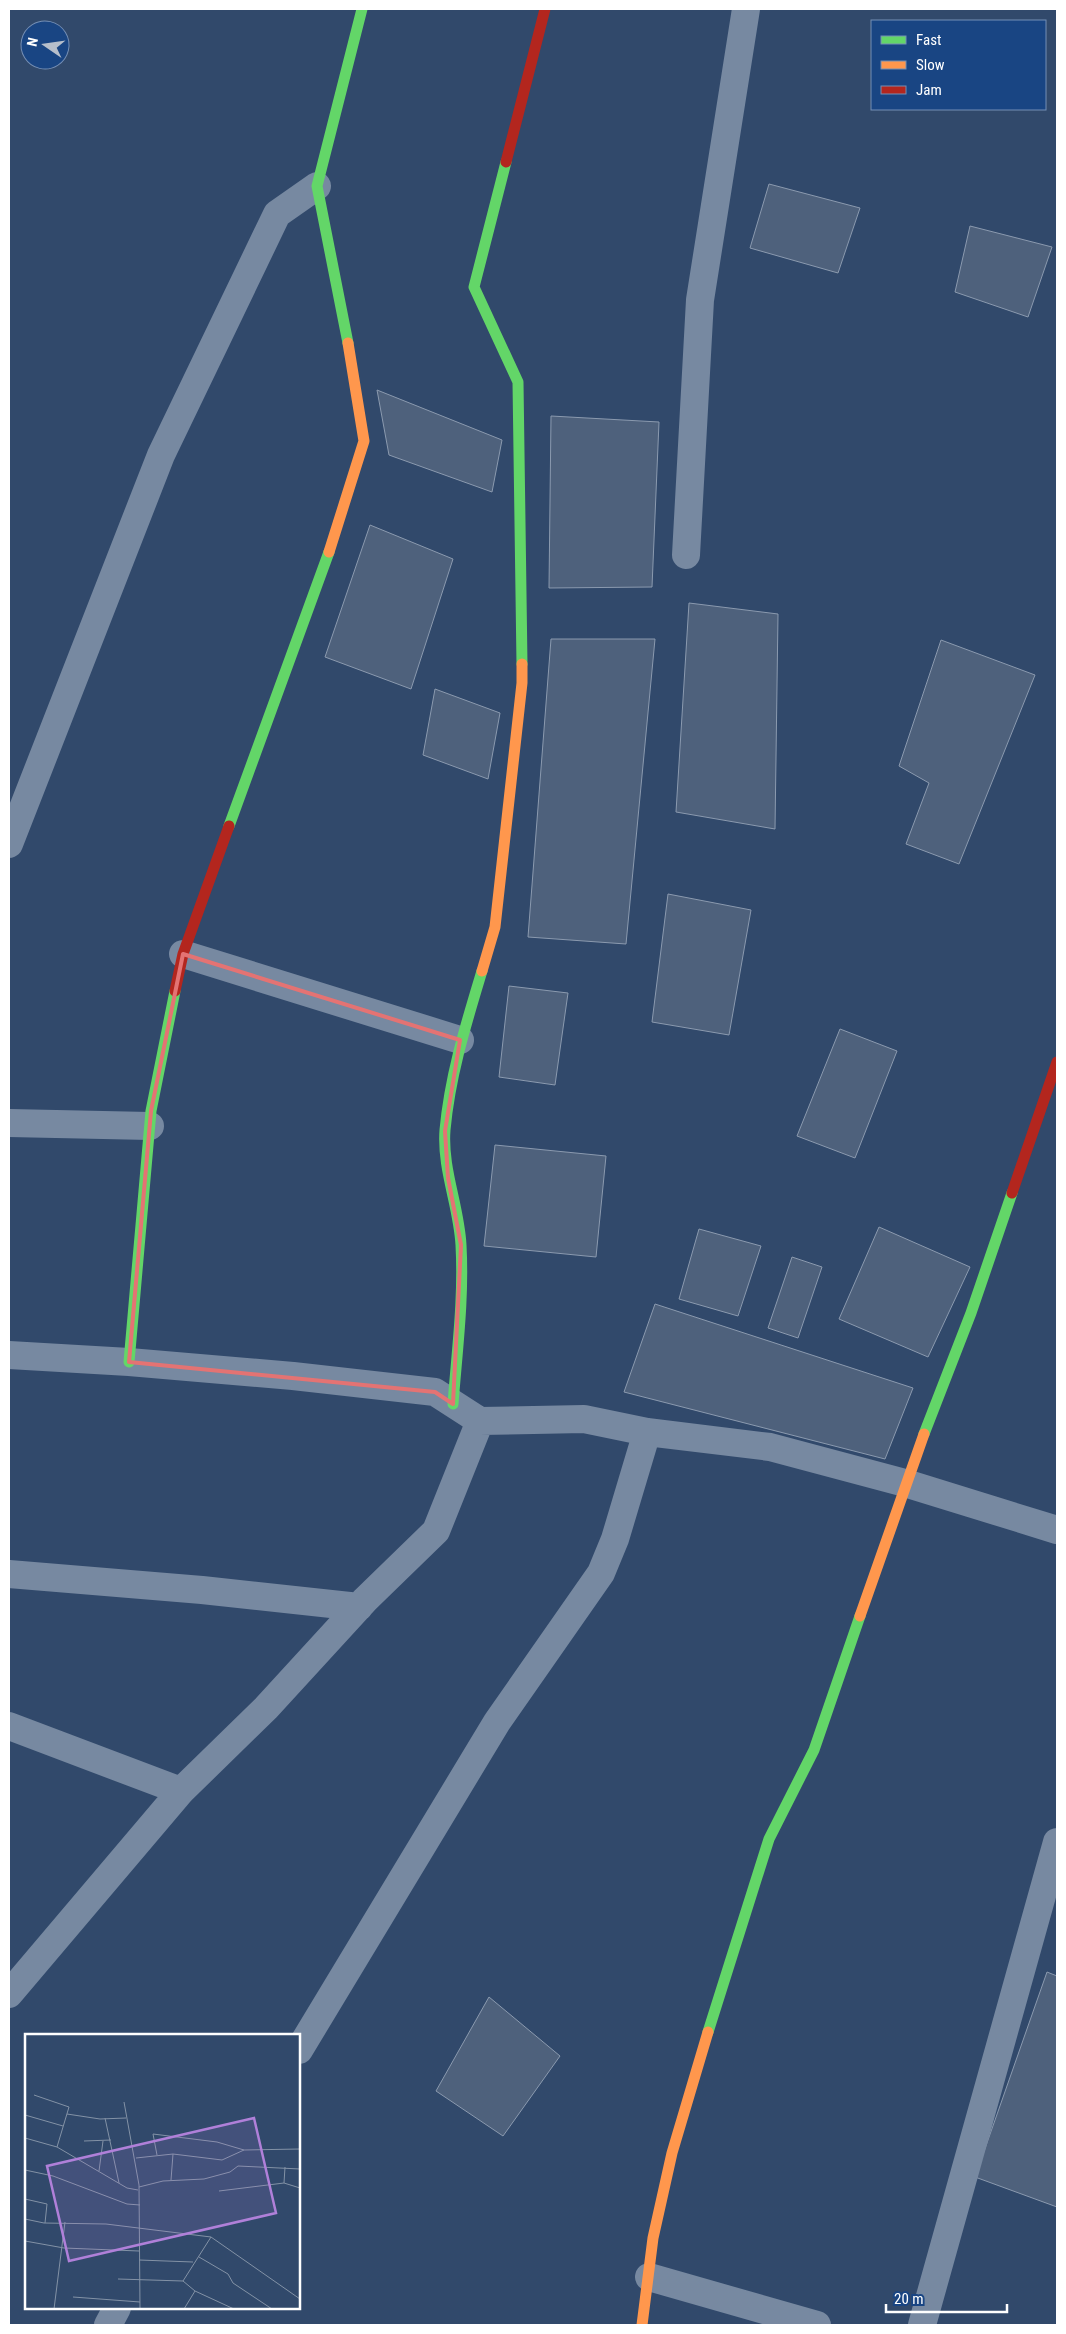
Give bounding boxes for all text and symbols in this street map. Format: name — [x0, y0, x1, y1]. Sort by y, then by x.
north arrow — [20, 20, 70, 70]
legend — [871, 20, 1046, 110]
text: Fast — [916, 31, 941, 49]
text: N — [24, 36, 41, 48]
text: Slow — [916, 56, 945, 74]
text: Jam — [916, 81, 942, 99]
inset map — [25, 2034, 300, 2309]
scale bar — [886, 2282, 1007, 2314]
text: 20 m — [894, 2290, 924, 2308]

